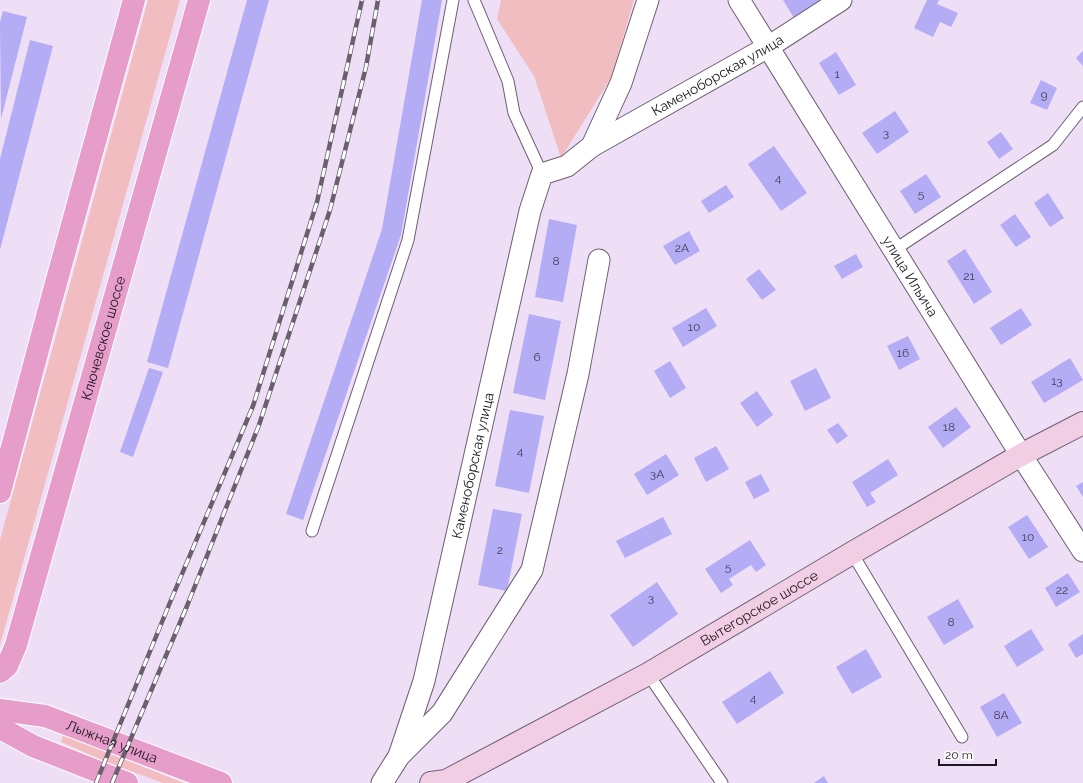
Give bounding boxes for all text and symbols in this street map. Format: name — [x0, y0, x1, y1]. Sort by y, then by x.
street label: Каменоборская улица — [649, 31, 786, 119]
house number: 1 — [834, 67, 840, 81]
house number: 9 — [1040, 88, 1048, 102]
house number: 3 — [883, 126, 889, 140]
house number: 4 — [775, 171, 782, 185]
house number: 5 — [918, 187, 925, 201]
street label: улица Ильича — [879, 233, 941, 320]
house number: 2А — [675, 241, 689, 255]
house number: 8 — [552, 254, 560, 268]
house number: 21 — [963, 269, 975, 283]
street label: Ключевское шоссе — [78, 274, 128, 402]
house number: 10 — [688, 320, 700, 334]
house number: 16 — [897, 346, 909, 360]
house number: 6 — [533, 350, 541, 364]
house number: 13 — [1051, 374, 1063, 388]
street label: Каменоборская улица — [448, 391, 497, 540]
house number: 18 — [943, 420, 955, 434]
house number: 4 — [517, 444, 524, 458]
house number: 3А — [650, 467, 664, 481]
house number: 10 — [1022, 530, 1034, 544]
house number: 2 — [497, 543, 503, 557]
house number: 5 — [725, 560, 732, 574]
street label: Вытегорское шоссе — [697, 567, 821, 649]
house number: 22 — [1056, 583, 1068, 597]
house number: 3 — [648, 591, 654, 605]
house number: 8 — [947, 615, 955, 629]
house number: 4 — [750, 691, 757, 705]
house number: 8А — [993, 708, 1009, 722]
street label: Лыжная улица — [64, 717, 160, 766]
scale bar — [939, 741, 996, 767]
text: 20 m — [945, 748, 973, 762]

